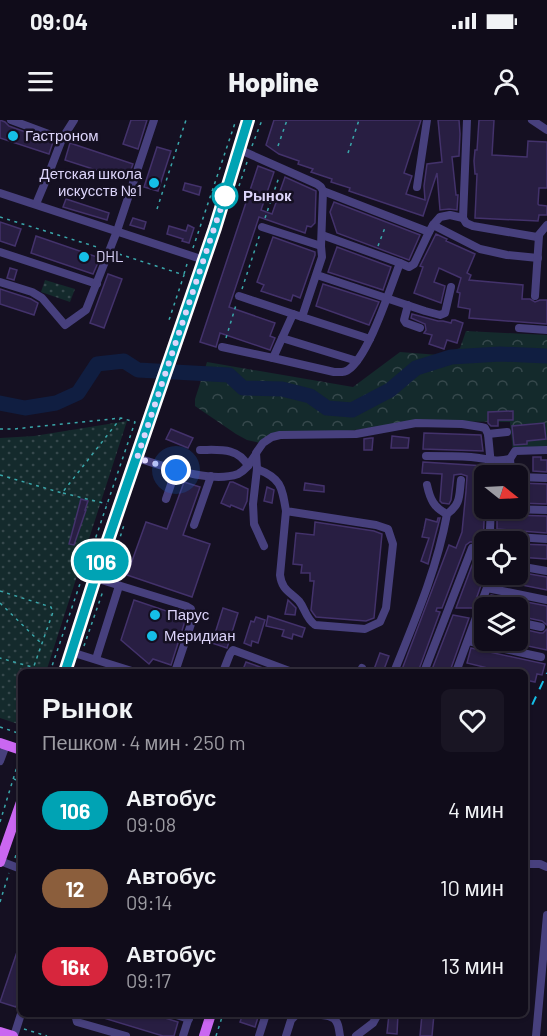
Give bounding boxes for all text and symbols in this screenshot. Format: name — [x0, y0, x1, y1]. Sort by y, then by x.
text: 09:04 — [30, 8, 88, 34]
icon: menu — [24, 65, 57, 98]
text: Hopline — [228, 65, 319, 97]
icon: person — [490, 65, 523, 98]
place label: Гастроном — [25, 126, 99, 144]
marker: Гастроном — [6, 129, 20, 143]
place label: Детская школа искусств №1 — [40, 164, 143, 199]
marker: Детская школа искусств №1 — [147, 176, 161, 190]
marker: Рынок — [212, 183, 238, 209]
place label: Рынок — [243, 186, 292, 204]
place label: DHL — [96, 247, 124, 265]
marker: DHL — [77, 250, 91, 264]
your location — [161, 455, 191, 485]
north arrow — [474, 465, 528, 519]
map controls — [474, 465, 528, 651]
button: locate — [474, 531, 528, 585]
line badge: 106 — [66, 542, 136, 580]
text: 106 — [86, 549, 116, 574]
button: layers — [474, 597, 528, 651]
place label: Парус — [167, 605, 210, 623]
marker: Парус — [148, 608, 162, 622]
place label: Меридиан — [164, 626, 235, 644]
marker: Меридиан — [145, 629, 159, 643]
button: heart — [441, 689, 504, 752]
text: Рынок — [42, 690, 133, 724]
text: Пешком · 4 мин · 250 m — [42, 730, 246, 754]
text: Автобус — [126, 784, 216, 810]
text: 4 мин — [448, 796, 504, 822]
text: 106 — [60, 798, 90, 823]
text: 09:08 — [126, 812, 176, 836]
text: Автобус — [126, 862, 216, 888]
text: 10 мин — [440, 874, 504, 900]
text: 12 — [65, 876, 85, 901]
text: 09:14 — [126, 890, 173, 914]
text: Автобус — [126, 940, 216, 966]
text: 13 мин — [441, 952, 504, 978]
text: 16к — [60, 954, 90, 979]
text: 09:17 — [126, 968, 171, 992]

